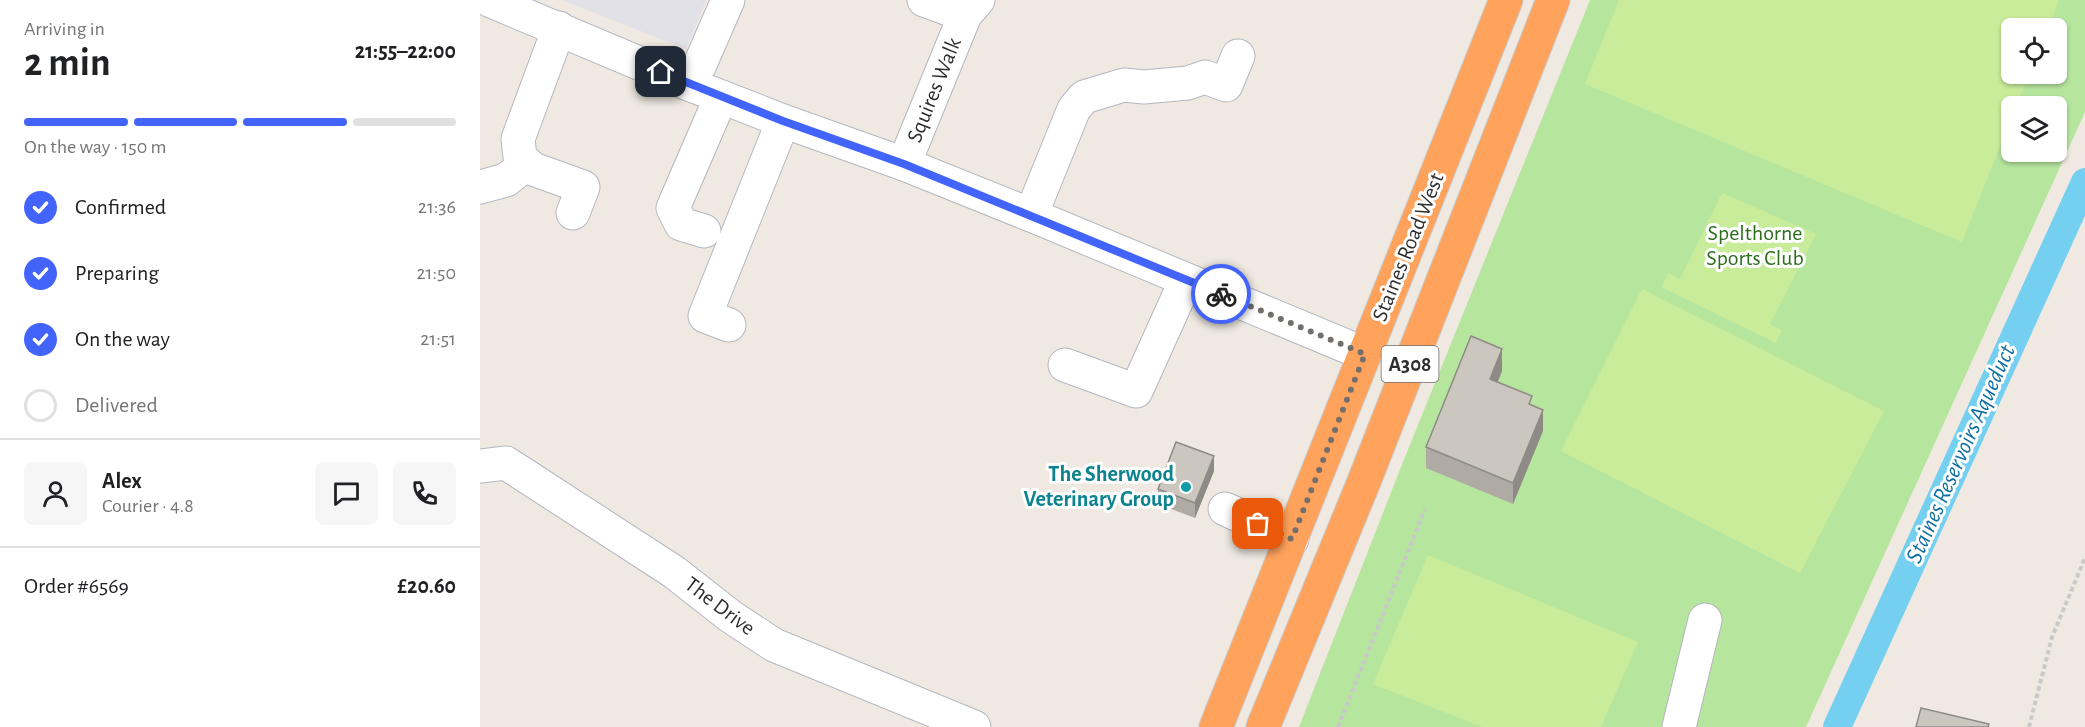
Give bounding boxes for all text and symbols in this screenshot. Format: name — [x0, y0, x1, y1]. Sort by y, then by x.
map controls — [2001, 18, 2067, 162]
button: locate — [2001, 18, 2067, 84]
text: Arriving in — [24, 19, 105, 39]
street label: Squires Walk — [903, 35, 965, 145]
text: 21:55–22:00 — [355, 40, 456, 62]
text: 2 min — [24, 44, 111, 83]
pin — [635, 46, 686, 97]
icon: home — [644, 55, 677, 88]
button: layers — [2001, 96, 2067, 162]
text: On the way · 150 m — [24, 137, 167, 157]
street label: Staines Road West — [1368, 170, 1448, 324]
icon: check — [24, 191, 57, 224]
text: Confirmed — [75, 196, 166, 218]
text: 21:36 — [418, 197, 456, 217]
park label: Spelthorne Sports Club — [1706, 222, 1804, 269]
icon: check — [24, 257, 57, 290]
text: Preparing — [75, 262, 159, 284]
text: 21:50 — [417, 263, 456, 283]
courier — [1191, 264, 1251, 324]
icon: bike — [1205, 278, 1238, 311]
icon: check — [24, 323, 57, 356]
text: On the way — [75, 328, 170, 350]
text: 21:51 — [420, 329, 456, 349]
water label: Staines Reservoirs Aqueduct — [1902, 341, 2020, 567]
road number: A308 — [1382, 346, 1438, 382]
text: Delivered — [75, 394, 158, 416]
button: person — [24, 462, 87, 525]
button: chat — [315, 462, 378, 525]
button: phone — [393, 462, 456, 525]
place label: The Sherwood Veterinary Group — [1024, 463, 1174, 511]
text: Alex — [102, 470, 142, 492]
marker: The Sherwood Veterinary Group — [1179, 480, 1193, 494]
text: Courier · 4.8 — [102, 496, 194, 516]
pin — [1232, 498, 1283, 549]
icon: bag — [1241, 507, 1274, 540]
street label: The Drive — [681, 573, 759, 639]
text: Order #6569 — [24, 575, 129, 597]
text: £20.60 — [397, 575, 456, 597]

